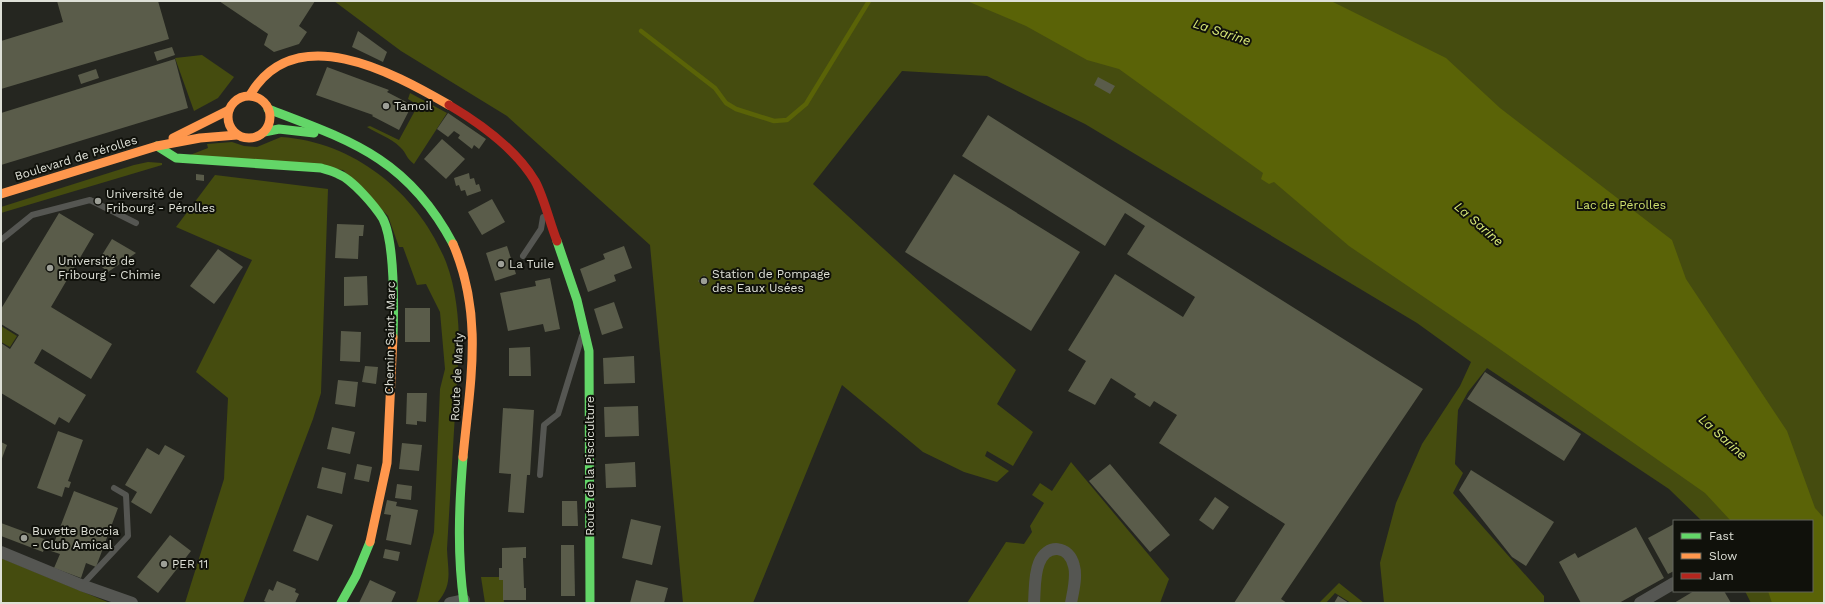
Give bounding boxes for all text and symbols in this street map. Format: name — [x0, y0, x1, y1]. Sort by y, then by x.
water label: La Sarine — [1191, 16, 1253, 48]
place label: Tamoil — [394, 99, 433, 113]
marker: Tamoil — [381, 101, 391, 111]
street label: Boulevard de Pérolles — [13, 133, 139, 183]
place label: Université de Fribourg - Pérolles — [106, 187, 215, 215]
marker: Université de Fribourg - Pérolles — [93, 196, 103, 206]
park label: Lac de Pérolles — [1576, 198, 1666, 212]
water label: La Sarine — [1452, 199, 1506, 249]
place label: Université de Fribourg - Chimie — [58, 254, 161, 282]
place label: La Tuile — [509, 257, 554, 271]
marker: La Tuile — [496, 259, 506, 269]
marker: Université de Fribourg - Chimie — [45, 263, 55, 273]
place label: Station de Pompage des Eaux Usées — [712, 267, 830, 295]
marker: Station de Pompage des Eaux Usées — [699, 276, 709, 286]
street label: Chemin Saint-Marc — [382, 281, 398, 395]
street label: Route de Marly — [448, 332, 466, 422]
street label: Route de la Pisciculture — [583, 396, 597, 536]
water label: La Sarine — [1696, 411, 1750, 463]
legend — [1673, 520, 1813, 592]
place label: Buvette Boccia - Club Amical — [32, 524, 119, 552]
text: Fast — [1709, 529, 1734, 543]
marker: Buvette Boccia - Club Amical — [19, 533, 29, 543]
text: Slow — [1709, 549, 1737, 563]
place label: PER 11 — [172, 557, 208, 571]
marker: PER 11 — [159, 559, 169, 569]
text: Jam — [1709, 569, 1734, 583]

